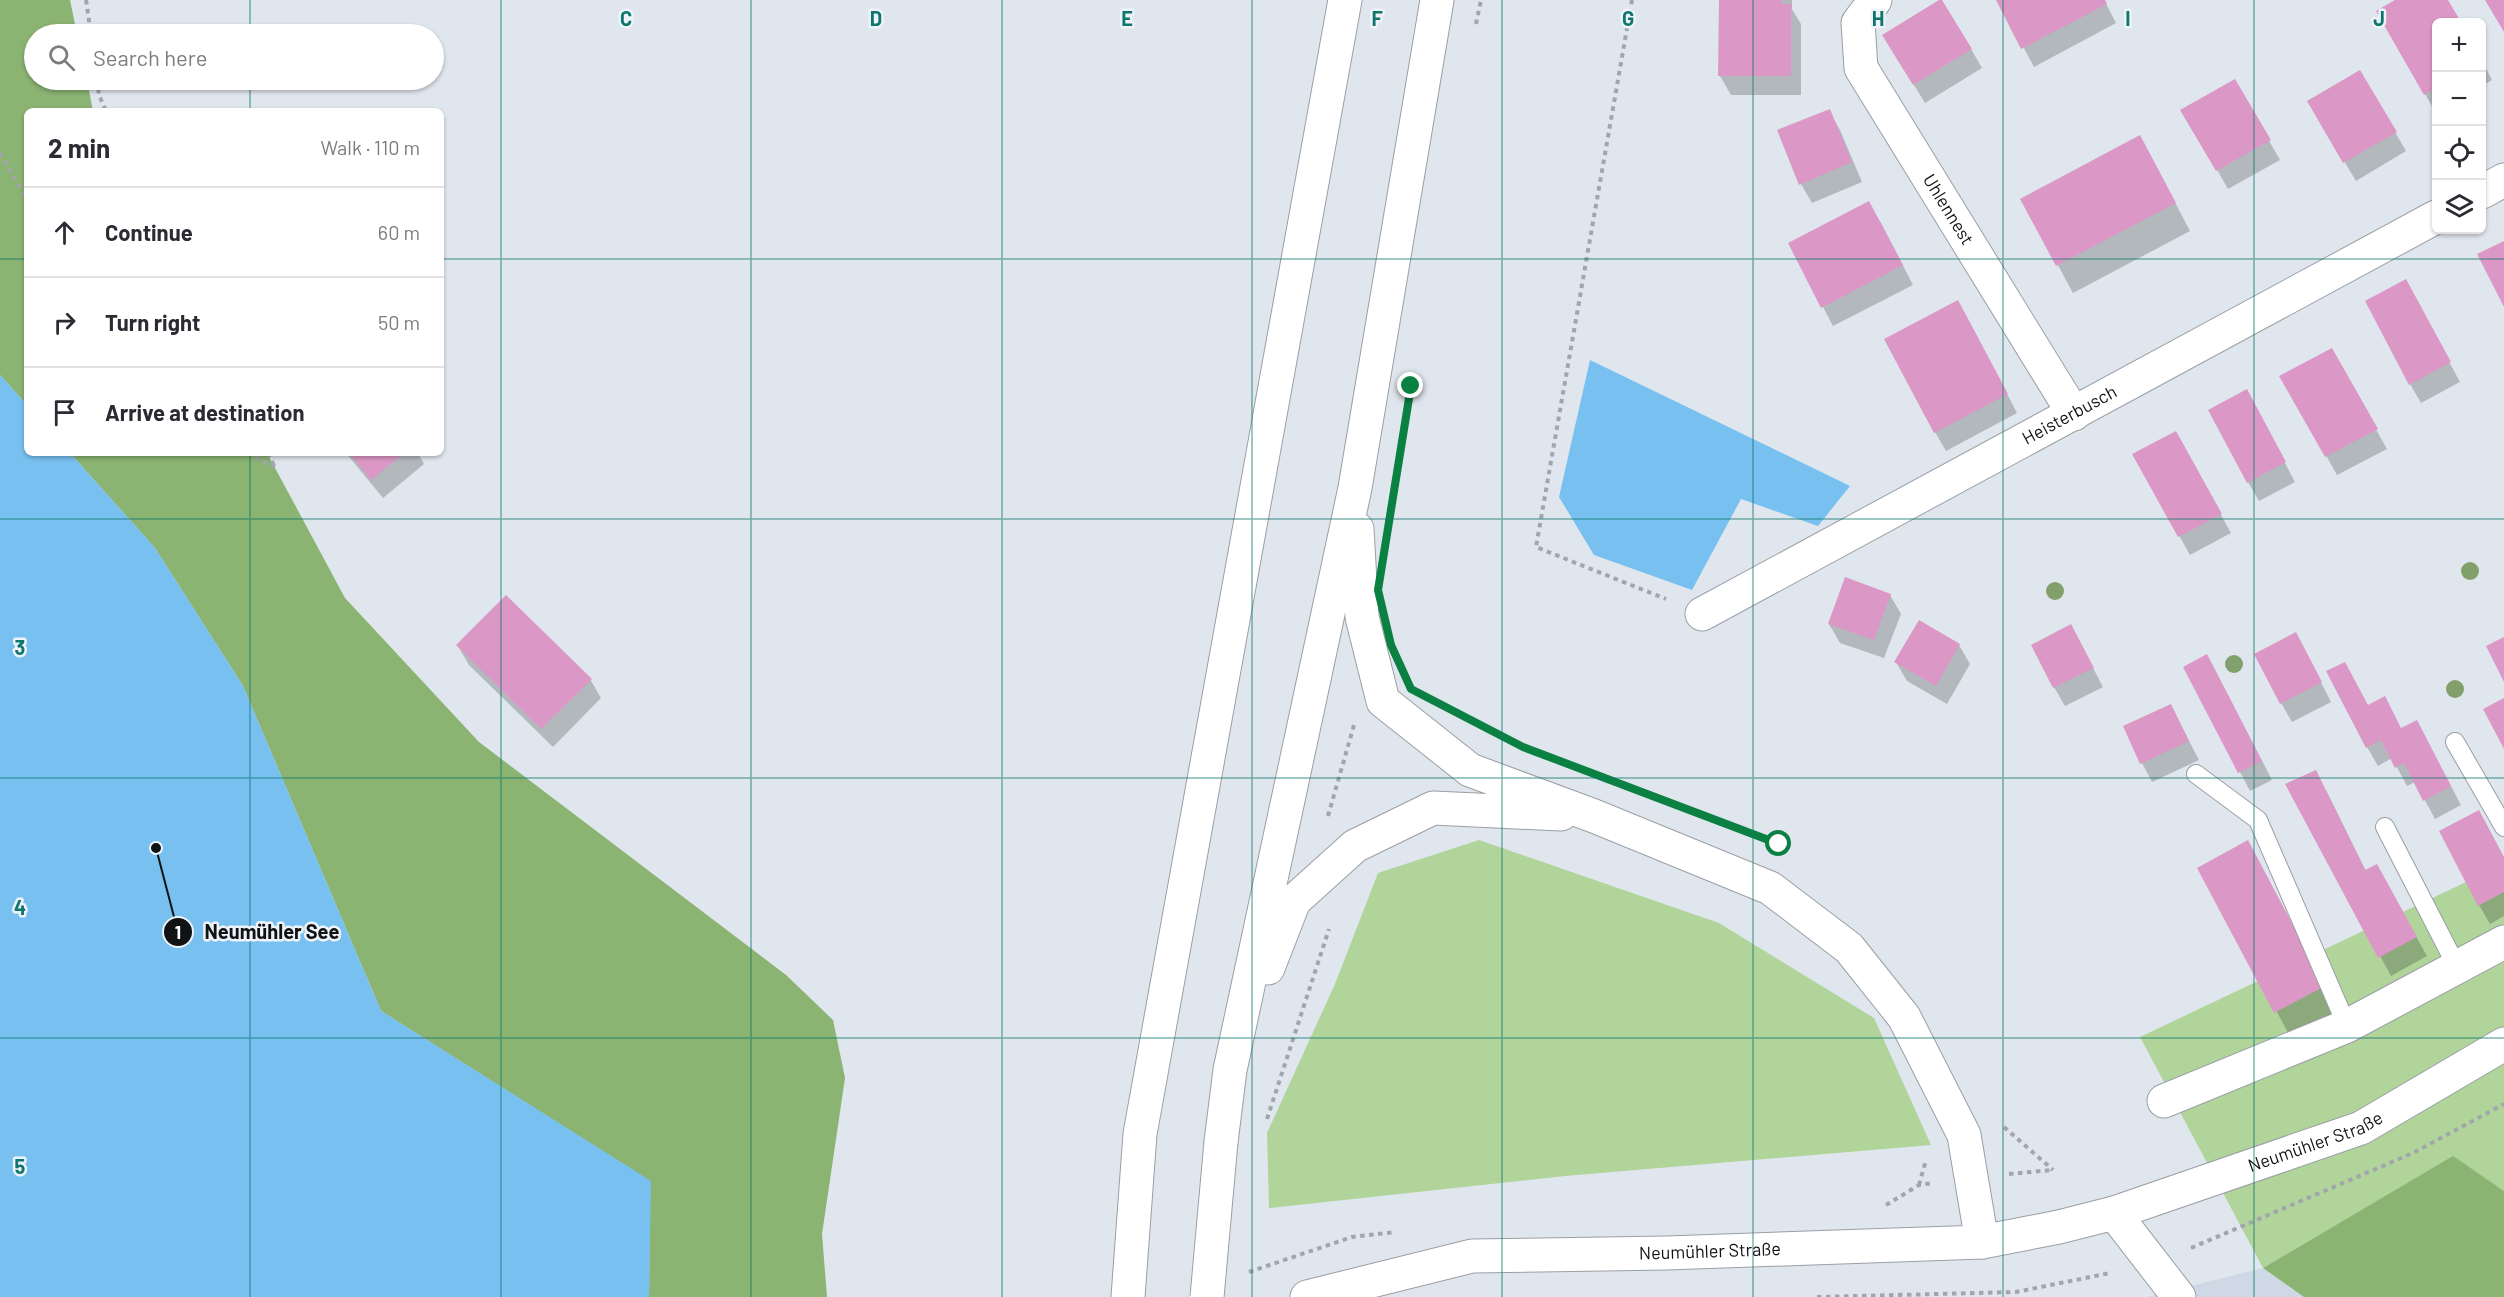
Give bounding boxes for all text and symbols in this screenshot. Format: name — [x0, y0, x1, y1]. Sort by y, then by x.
text: C — [620, 6, 632, 30]
text: D — [870, 6, 882, 30]
text: E — [1121, 6, 1133, 30]
text: F — [1371, 6, 1383, 30]
text: G — [1622, 6, 1634, 30]
text: H — [1872, 6, 1884, 30]
text: I — [2125, 6, 2131, 30]
text: J — [2373, 6, 2385, 30]
map controls — [2432, 18, 2486, 234]
button: + — [2432, 18, 2486, 72]
search box — [24, 24, 444, 90]
icon: search — [45, 41, 78, 74]
text: Search here — [93, 44, 207, 70]
button: − — [2432, 72, 2486, 126]
button: locate — [2432, 126, 2486, 180]
text: 2 min — [48, 132, 110, 163]
text: Walk · 110 m — [320, 135, 420, 159]
street label: Uhlennest — [1919, 170, 1979, 249]
button: layers — [2432, 180, 2486, 234]
icon: ahead — [48, 216, 81, 249]
text: Continue — [105, 219, 193, 245]
text: 60 m — [378, 220, 420, 244]
icon: right — [48, 306, 81, 339]
text: Turn right — [105, 309, 200, 335]
text: 50 m — [378, 310, 420, 334]
route end — [1397, 372, 1423, 398]
street label: Heisterbusch — [2018, 380, 2120, 449]
icon: arrive — [48, 396, 81, 429]
text: Arrive at destination — [105, 399, 304, 425]
text: 3 — [15, 635, 25, 659]
route start — [1765, 830, 1791, 856]
text: 4 — [14, 895, 26, 919]
callout: Neumühler See — [163, 913, 352, 951]
text: Neumühler See — [205, 919, 340, 943]
text: 1 — [175, 921, 181, 943]
street label: Neumühler Straße — [2245, 1106, 2386, 1176]
text: 5 — [15, 1154, 26, 1178]
street label: Neumühler Straße — [1639, 1237, 1781, 1263]

